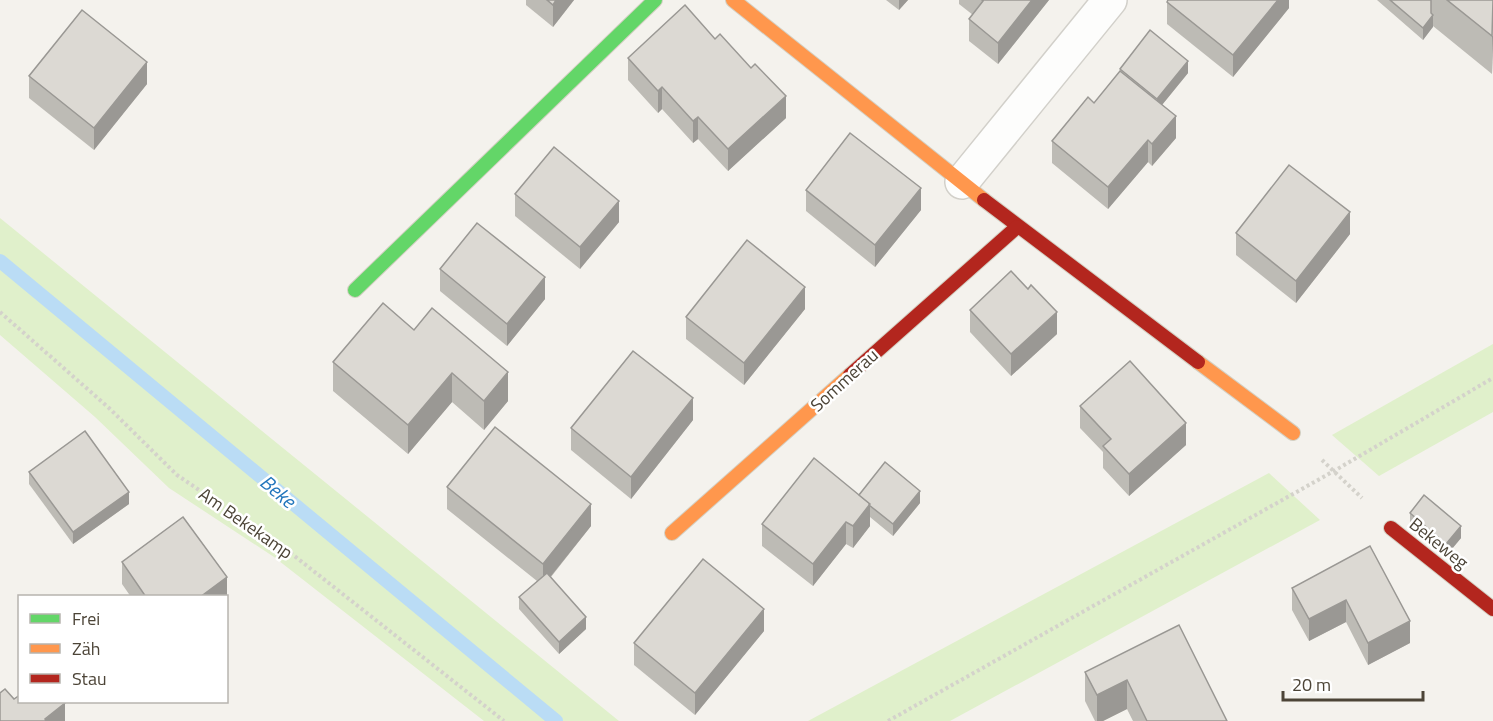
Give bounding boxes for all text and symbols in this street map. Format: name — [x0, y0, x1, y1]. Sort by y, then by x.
street label: Sommerau — [804, 342, 884, 418]
water label: Beke — [253, 467, 304, 516]
street label: Am Bekekamp — [193, 481, 299, 565]
street label: Bekeweg — [1403, 511, 1475, 575]
legend — [18, 595, 228, 703]
text: Frei — [72, 605, 100, 632]
text: Zäh — [72, 635, 100, 662]
scale bar — [1283, 664, 1422, 702]
text: Stau — [72, 665, 107, 692]
text: 20 m — [1292, 671, 1331, 698]

